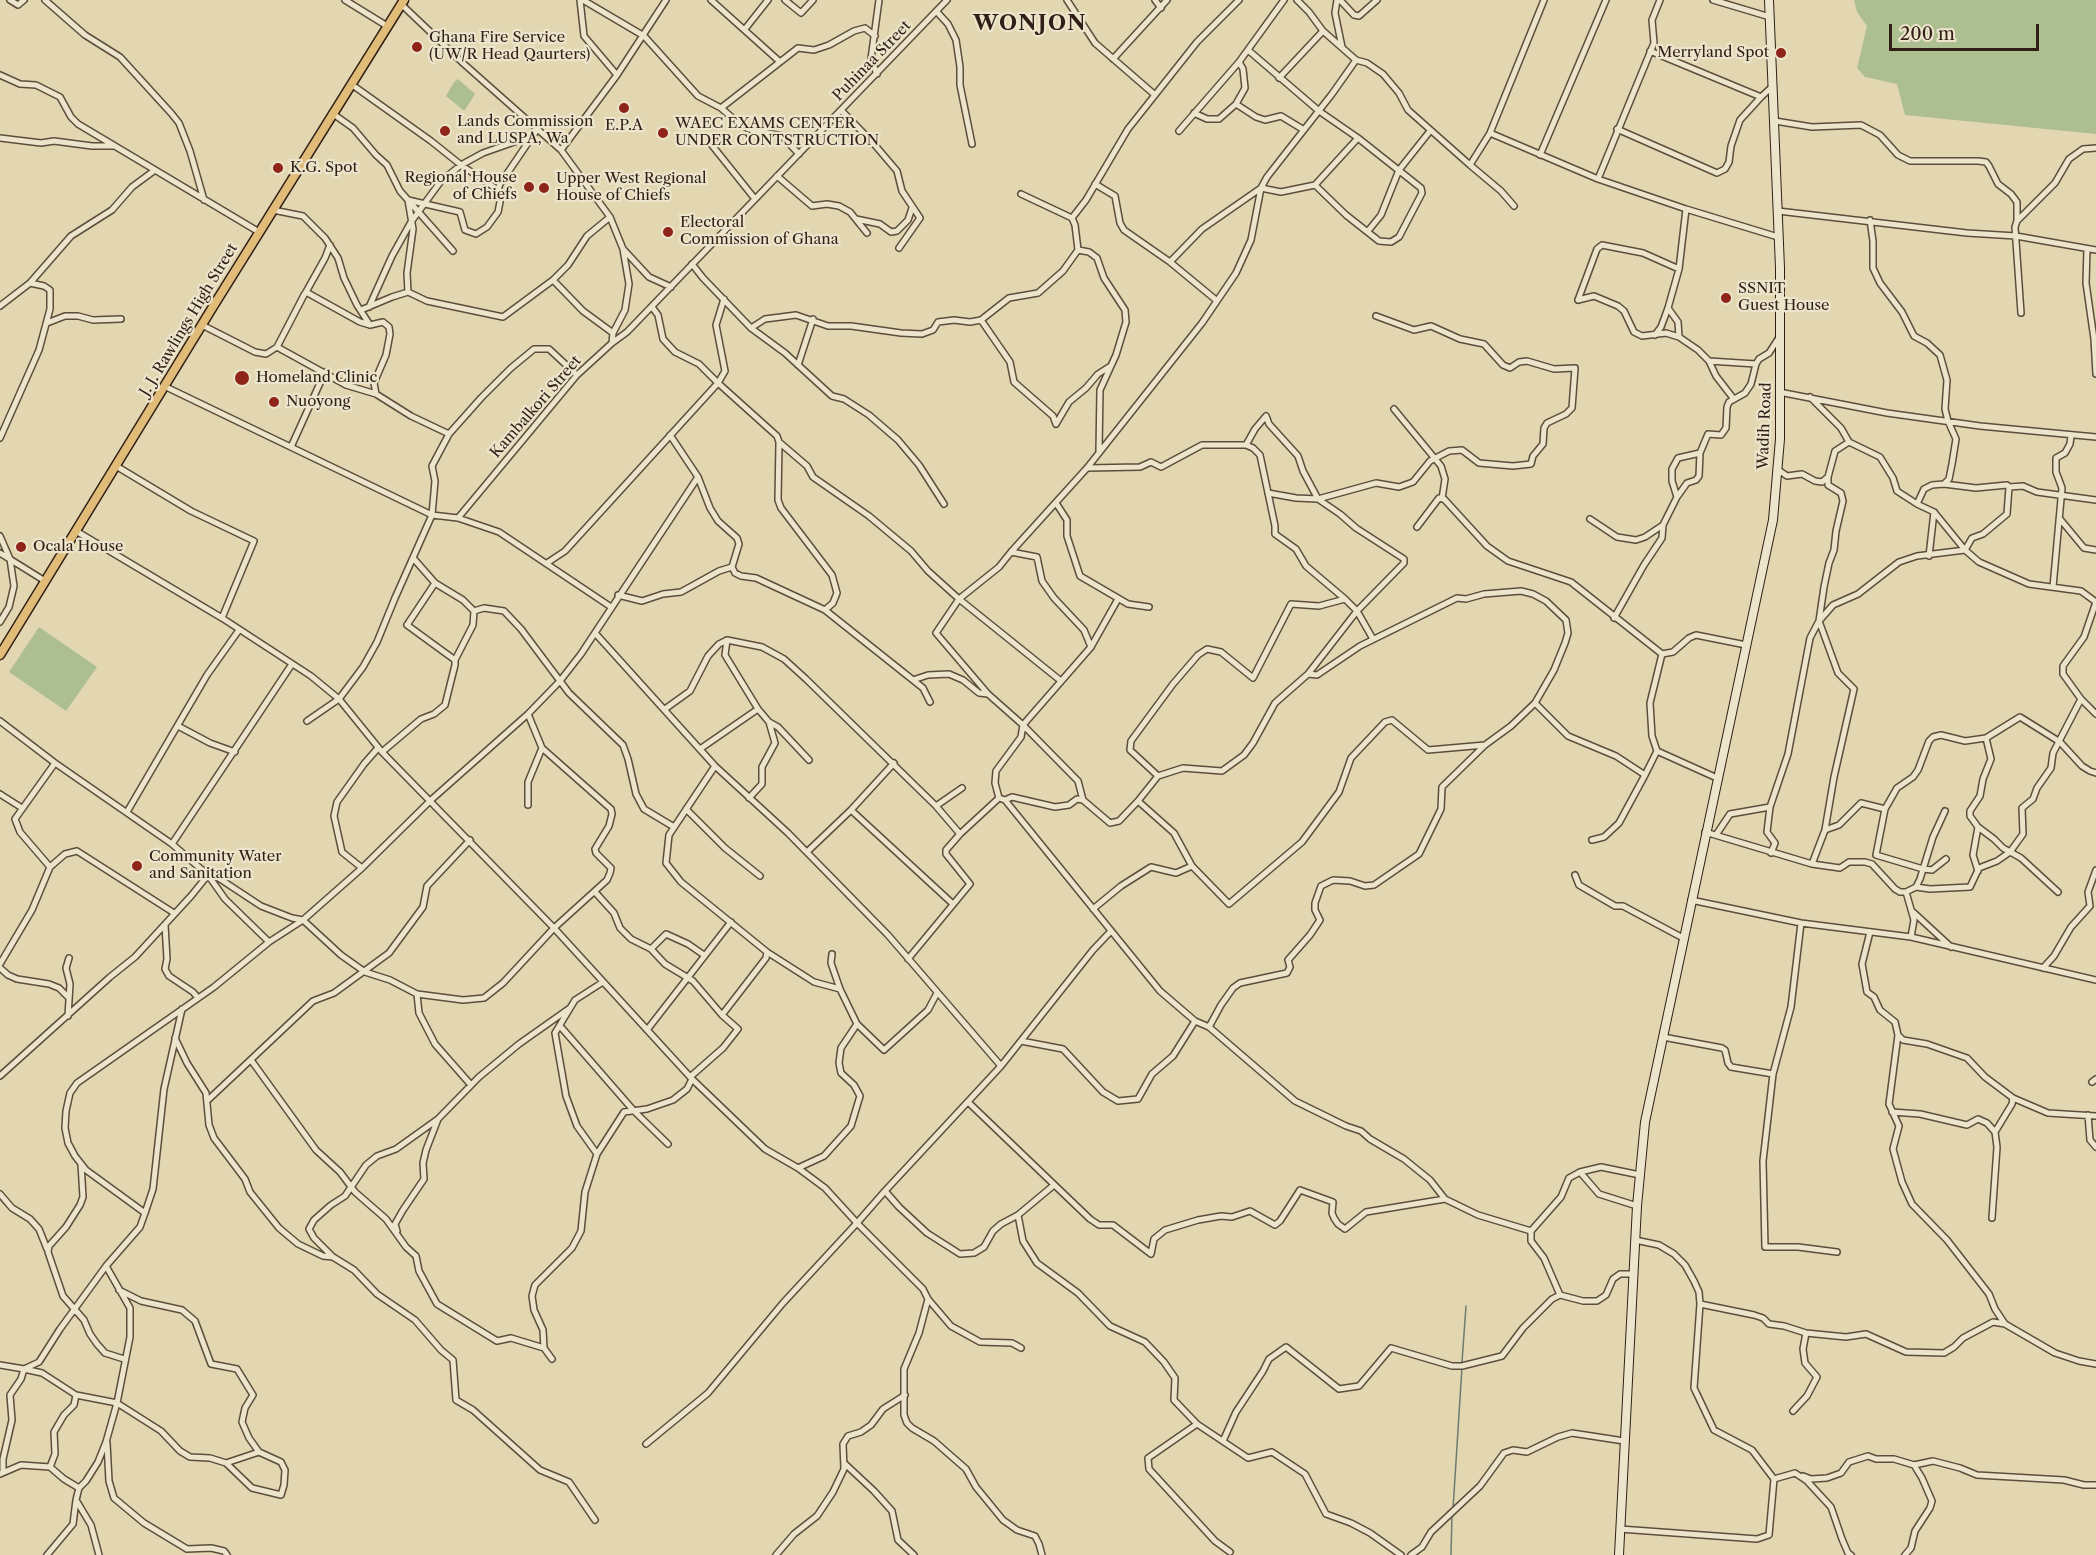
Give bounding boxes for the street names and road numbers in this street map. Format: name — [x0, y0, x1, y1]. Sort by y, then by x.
street label: Puhinaa Street — [829, 17, 915, 105]
street label: J. J. Rawlings High Street — [136, 240, 242, 400]
street label: Kambalkori Street — [487, 352, 585, 462]
street label: Wadih Road — [1754, 382, 1776, 470]

